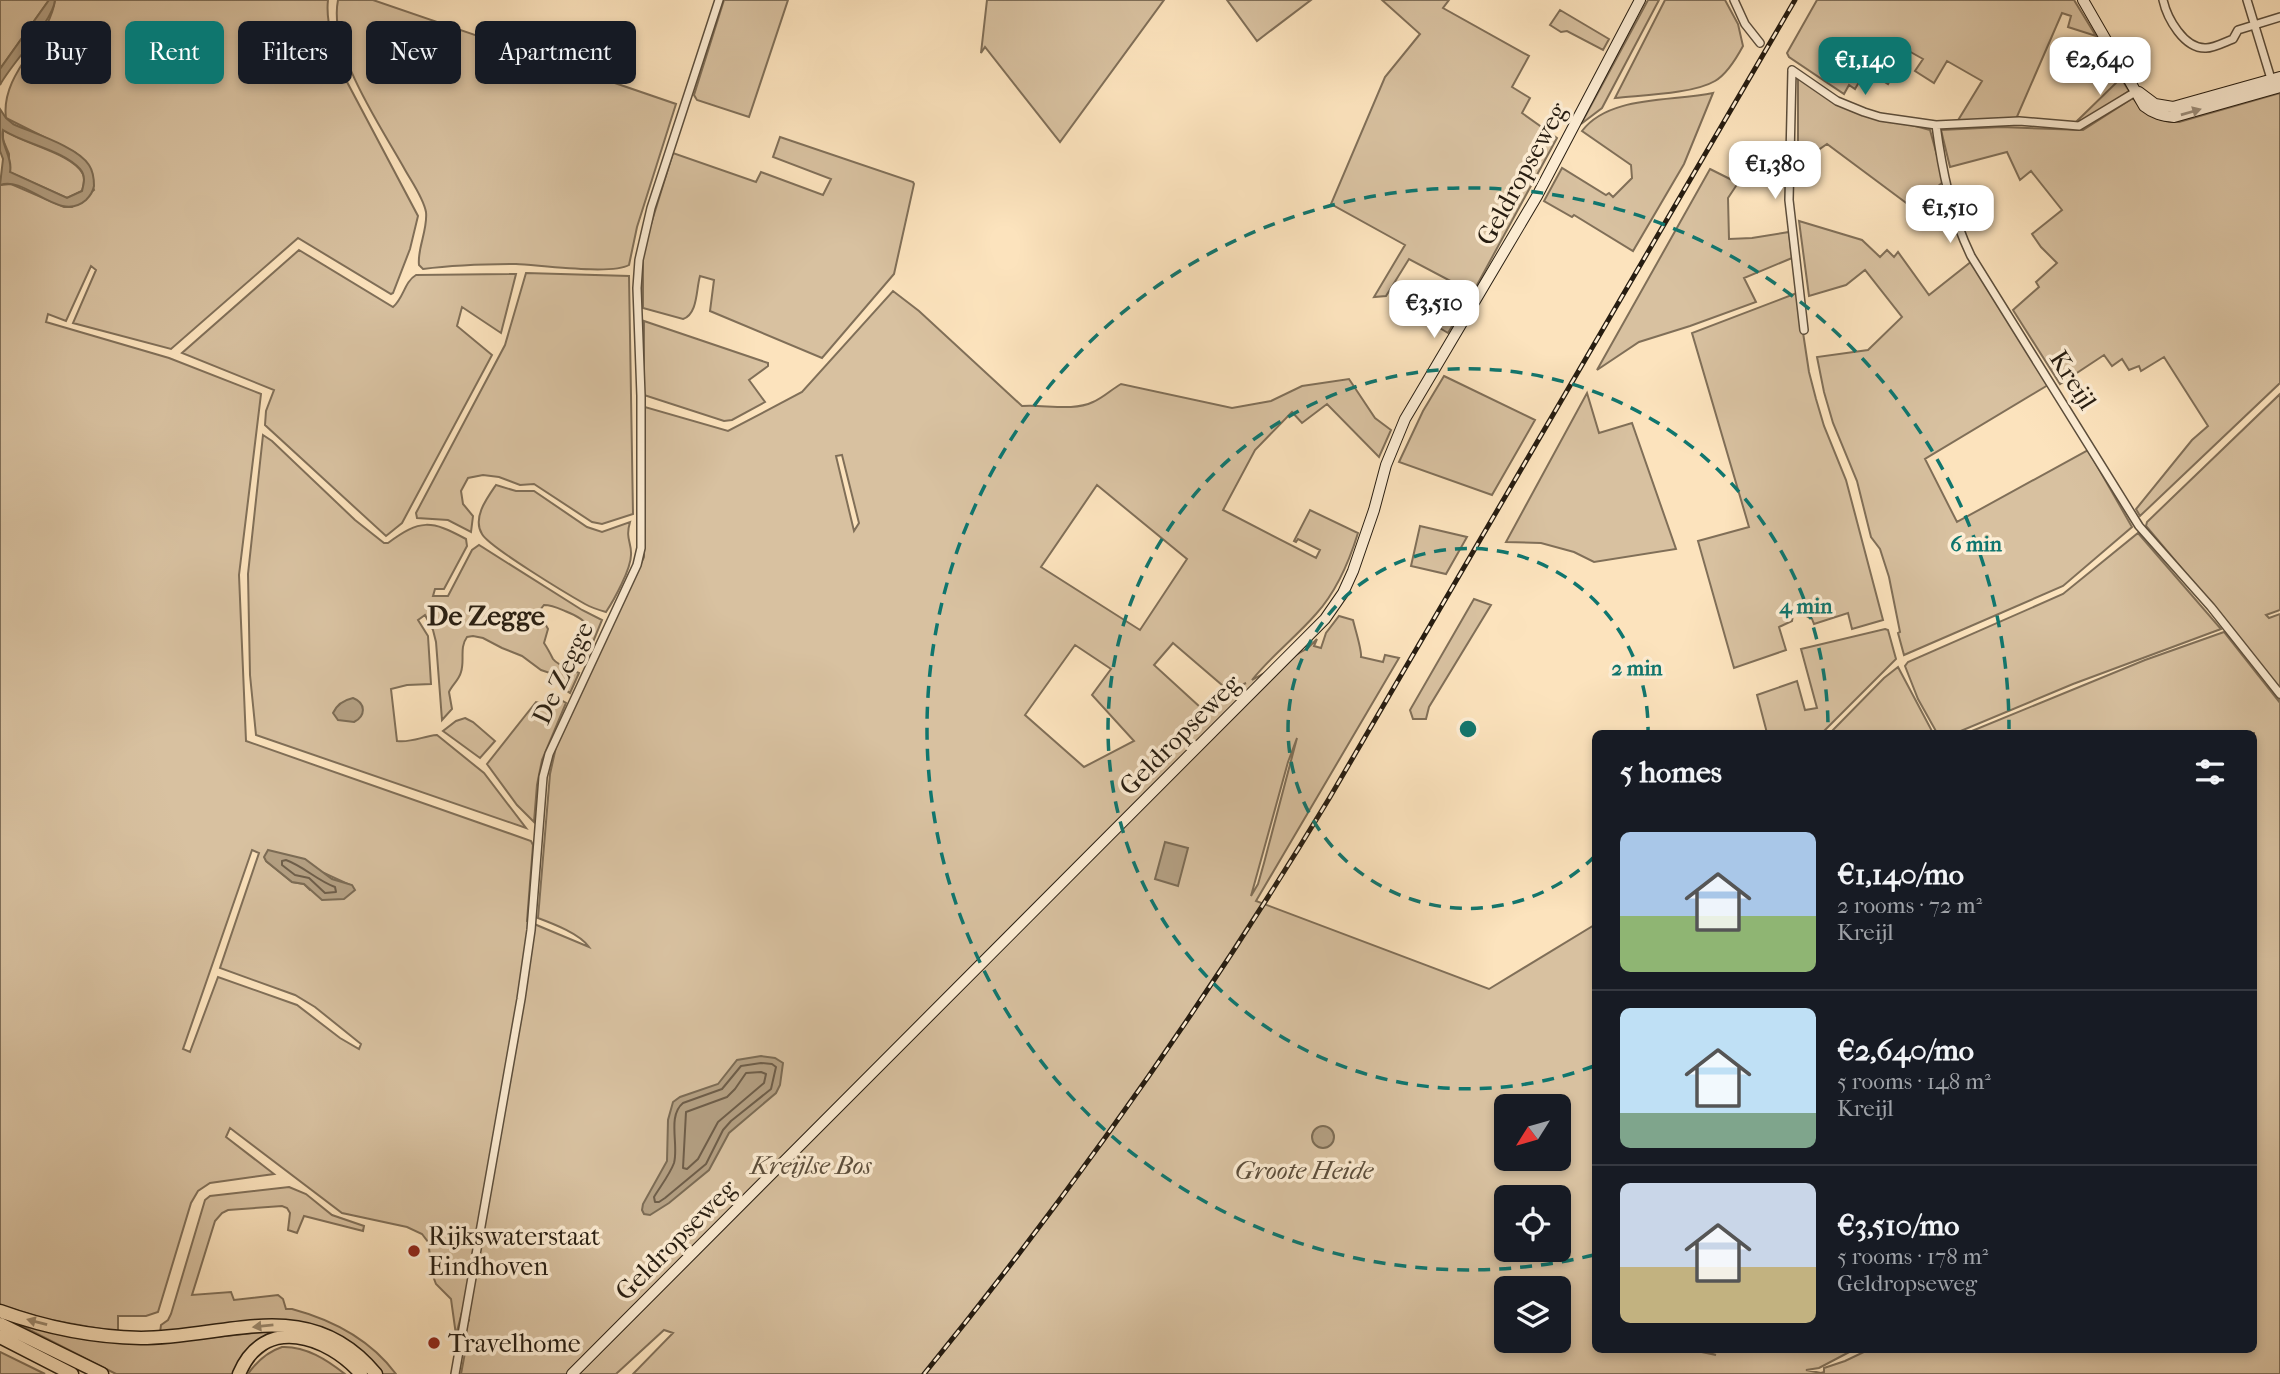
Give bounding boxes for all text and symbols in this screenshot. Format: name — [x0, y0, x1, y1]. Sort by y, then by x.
chip: Buy — [21, 21, 111, 84]
chip: Rent — [125, 21, 224, 84]
chip: Filters — [238, 21, 352, 84]
chip: New — [366, 21, 461, 84]
chip: Apartment — [475, 21, 636, 84]
pin: €1,140 — [1808, 38, 1922, 97]
pin: €2,640 — [2043, 38, 2157, 97]
text: €1,140 — [1834, 46, 1896, 73]
text: €2,640 — [2066, 46, 2134, 73]
street label: Geldropseweg — [1470, 96, 1574, 251]
one-way arrow — [2181, 106, 2203, 117]
pin: €1,380 — [1718, 142, 1832, 201]
text: €1,380 — [1745, 150, 1805, 177]
pin: €1,510 — [1893, 186, 2007, 245]
text: €1,510 — [1922, 194, 1978, 221]
pin: €3,510 — [1377, 280, 1491, 340]
text: €3,510 — [1405, 289, 1463, 316]
street label: Kreijl — [2043, 345, 2103, 415]
text: 6 min — [1950, 532, 2003, 556]
text: 4 min — [1779, 594, 1833, 619]
district label: De Zegge — [427, 599, 545, 632]
street label: De Zegge — [526, 617, 600, 729]
text: 2 min — [1611, 656, 1663, 680]
street label: Geldropseweg — [1113, 667, 1248, 802]
centre of rings — [1456, 717, 1480, 741]
icon: filters — [2191, 753, 2229, 791]
text: 5 homes — [1620, 755, 1722, 790]
text: €1,140/mo — [1837, 857, 1964, 892]
icon: home — [1676, 860, 1760, 944]
text: 2 rooms · 72 m² — [1837, 892, 1982, 919]
text: Kreijl — [1837, 919, 1894, 946]
text: €2,640/mo — [1837, 1033, 1974, 1068]
icon: home — [1676, 1036, 1760, 1120]
text: 5 rooms · 148 m² — [1837, 1068, 1991, 1095]
north arrow — [1494, 1094, 1572, 1171]
map controls — [1494, 1094, 1571, 1353]
text: Kreijl — [1837, 1095, 1894, 1122]
park label: Kreijlse Bos — [748, 1150, 873, 1181]
park label: Groote Heide — [1235, 1155, 1375, 1186]
street label: Geldropseweg — [609, 1172, 744, 1307]
button: locate — [1494, 1185, 1571, 1262]
text: €3,510/mo — [1837, 1208, 1960, 1243]
icon: home — [1676, 1211, 1760, 1295]
place label: Rijkswaterstaat Eindhoven — [428, 1221, 601, 1282]
marker: Rijkswaterstaat Eindhoven — [406, 1243, 422, 1259]
text: 5 rooms · 178 m² — [1837, 1243, 1988, 1270]
text: Geldropseweg — [1837, 1270, 1977, 1297]
button: layers — [1494, 1276, 1571, 1353]
one-way arrow — [26, 1316, 48, 1327]
one-way arrow — [252, 1320, 274, 1331]
place label: Travelhome — [448, 1328, 581, 1359]
marker: Travelhome — [426, 1335, 442, 1351]

